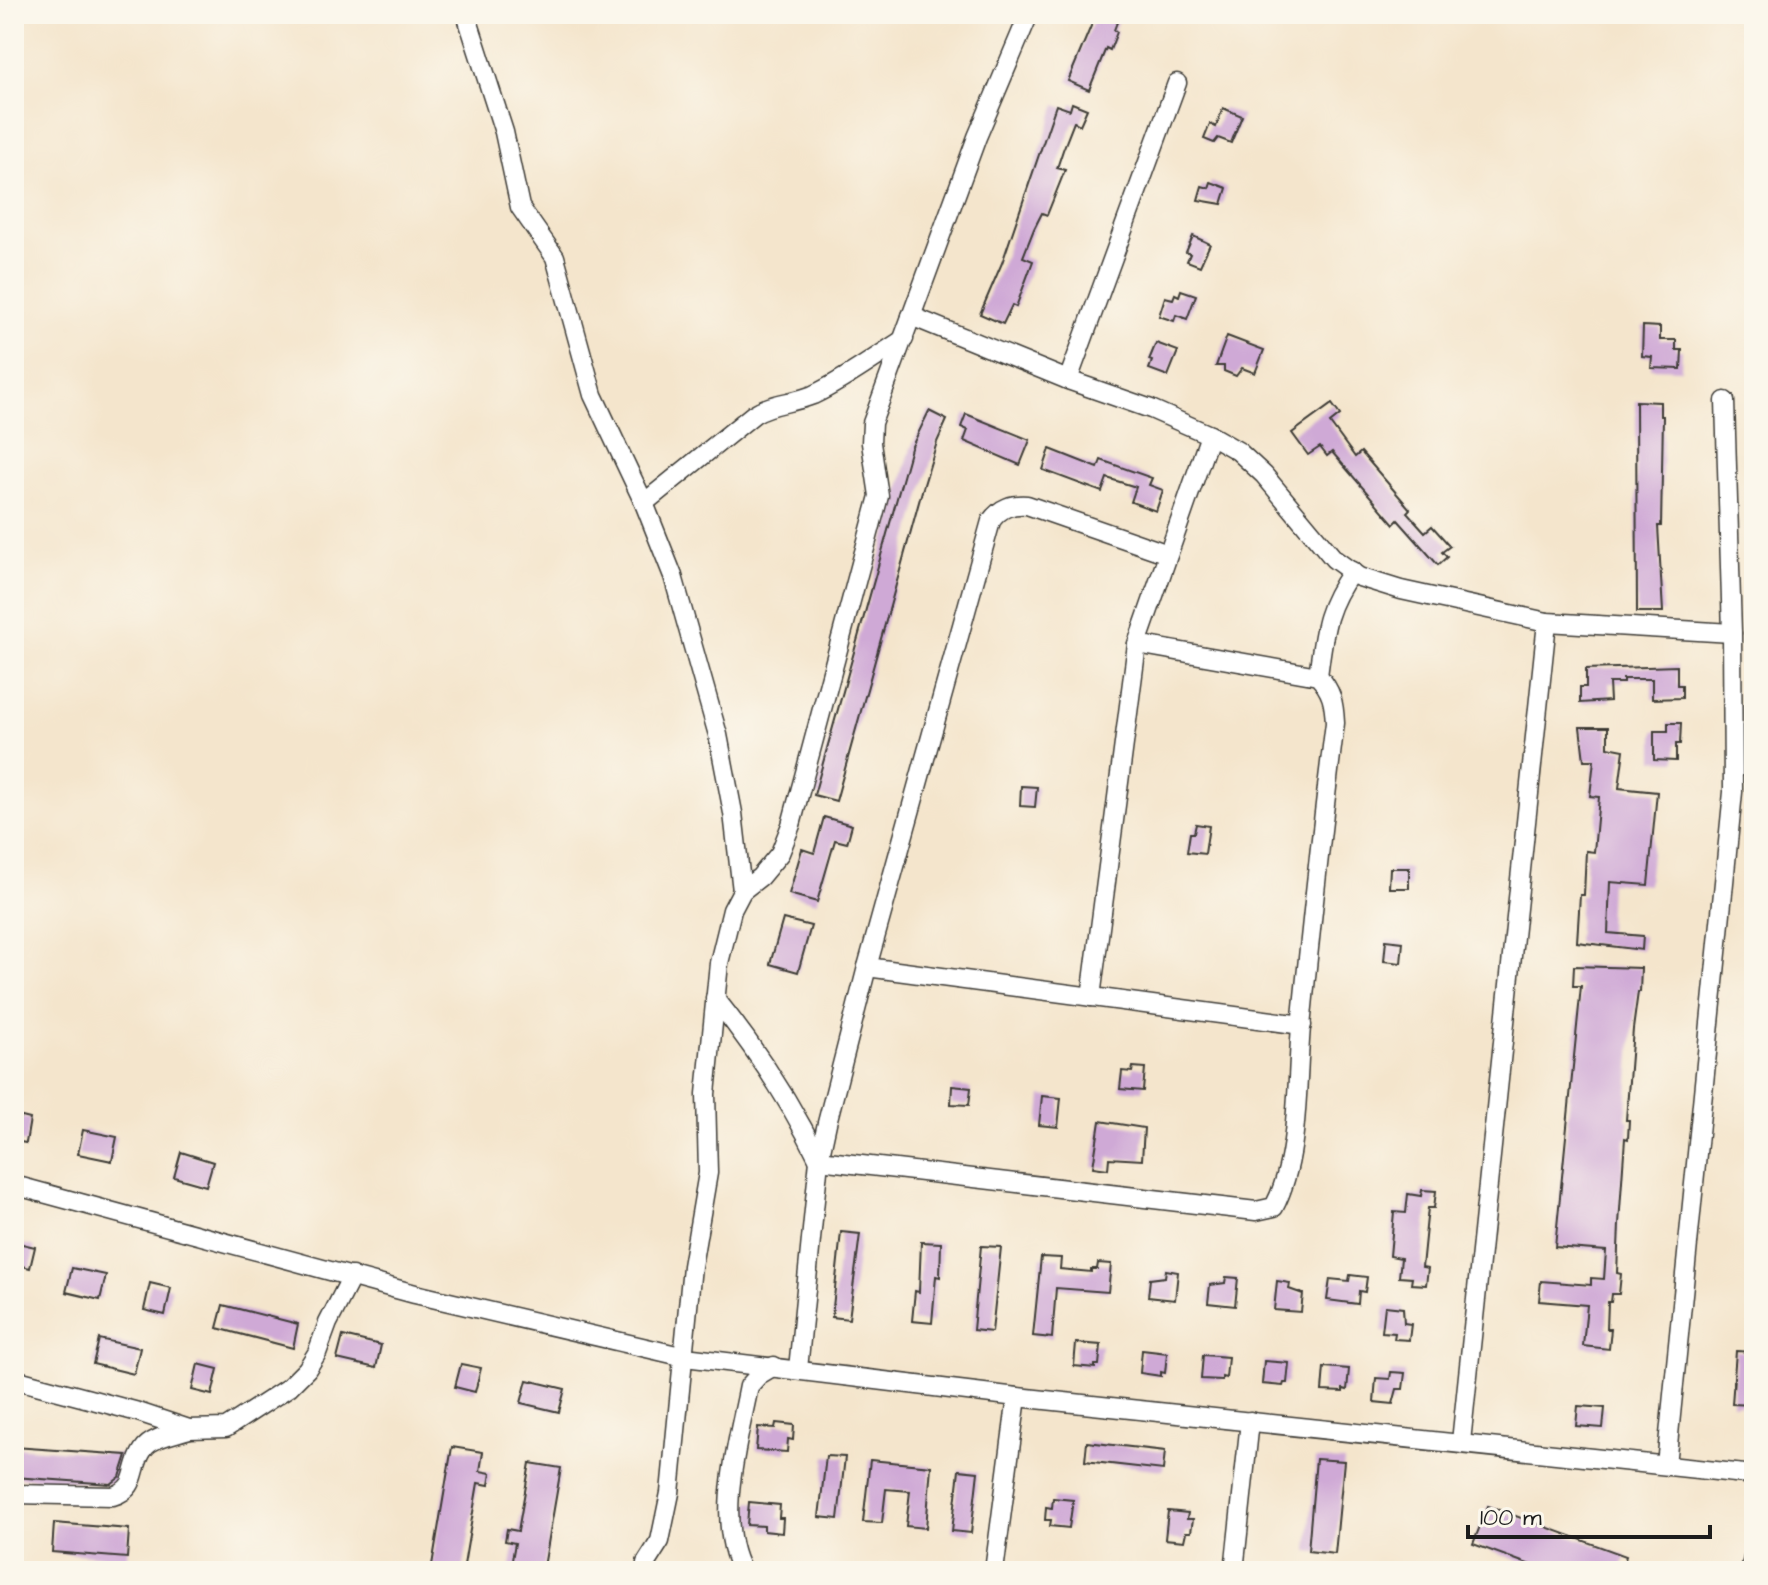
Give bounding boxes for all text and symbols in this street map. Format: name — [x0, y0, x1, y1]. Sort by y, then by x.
scale bar — [1468, 1489, 1710, 1539]
text: 100 m — [1480, 1501, 1542, 1535]

